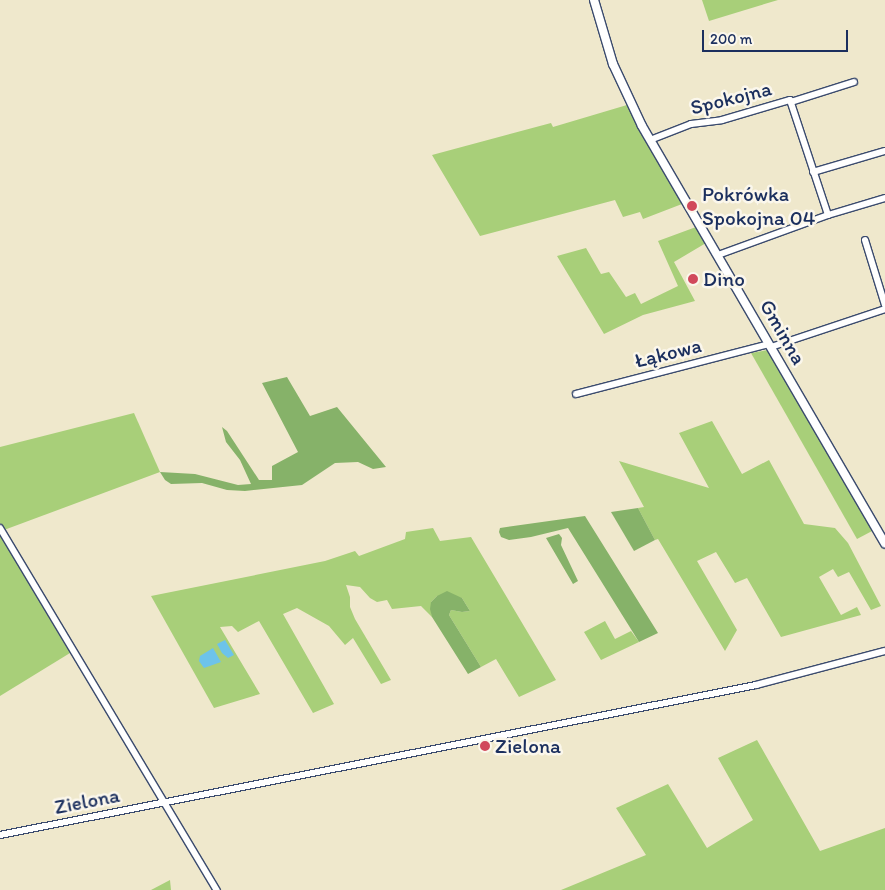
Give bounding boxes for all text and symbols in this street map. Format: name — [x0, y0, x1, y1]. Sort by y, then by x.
scale bar — [705, 20, 851, 52]
text: 200 m — [710, 30, 752, 48]
street label: Spokojna — [688, 76, 774, 120]
place label: Pokrówka Spokojna 04 — [702, 181, 815, 231]
marker: Pokrówka Spokojna 04 — [686, 200, 698, 212]
place label: Dino — [703, 266, 745, 292]
marker: Dino — [687, 273, 699, 285]
street label: Gminna — [754, 295, 812, 369]
street label: Łąkowa — [632, 333, 704, 373]
place label: Zielona — [495, 733, 561, 759]
marker: Zielona — [479, 740, 491, 752]
street label: Zielona — [52, 782, 122, 820]

